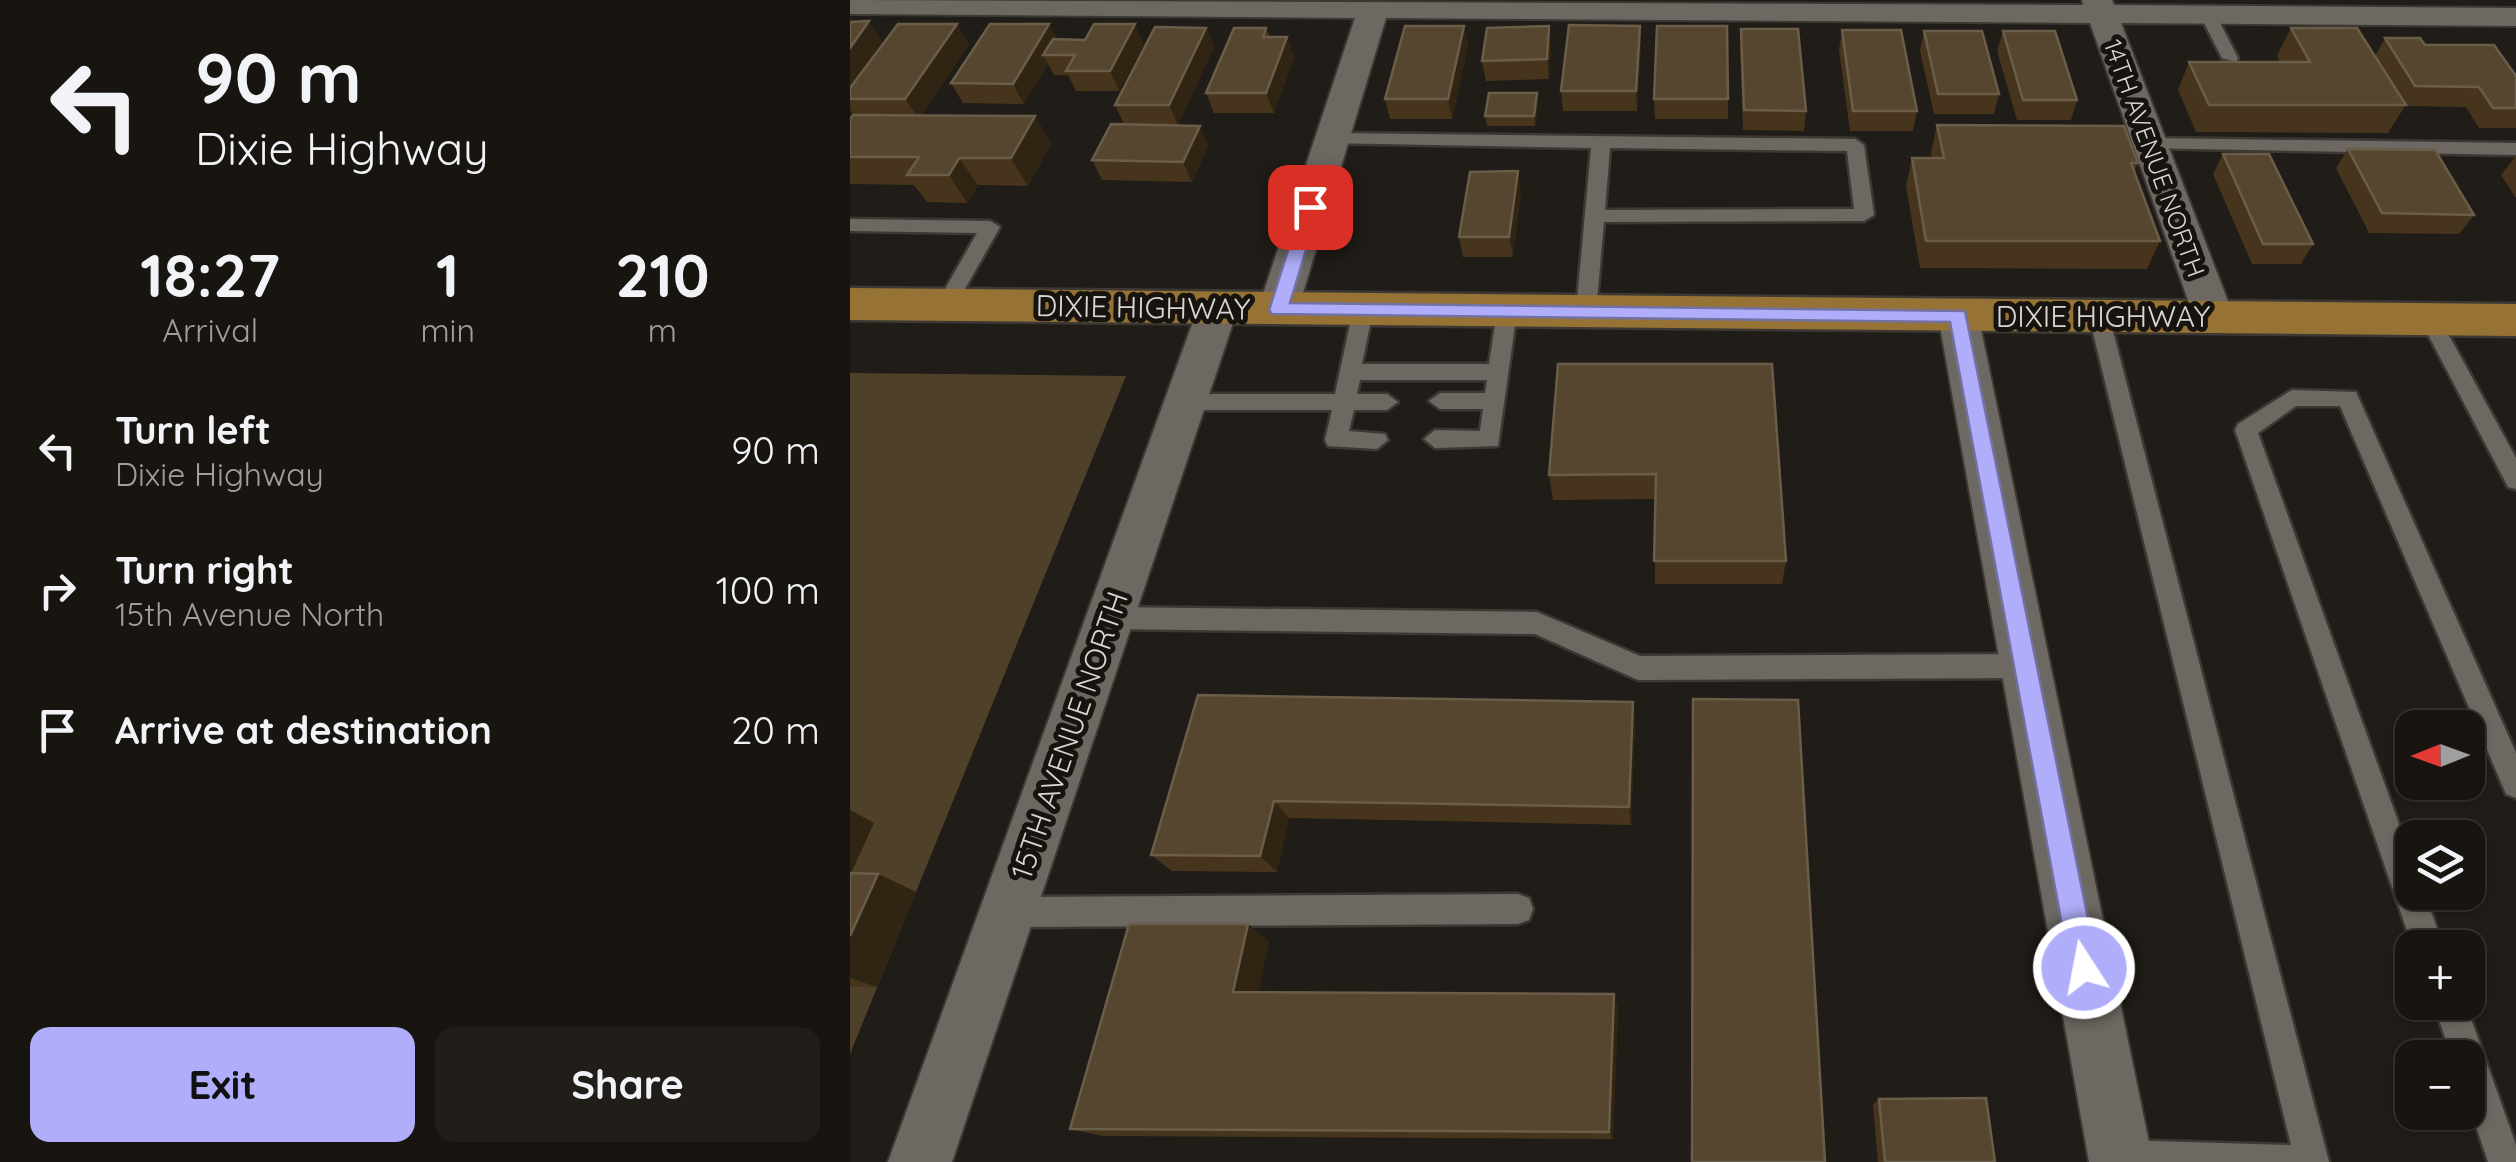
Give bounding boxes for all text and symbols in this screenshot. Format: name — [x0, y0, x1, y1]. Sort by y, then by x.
text: 90 m — [195, 33, 362, 121]
street label: 14TH AVENUE NORTH — [2098, 35, 2212, 281]
icon: left — [30, 40, 160, 170]
text: Dixie Highway — [195, 120, 489, 176]
pin — [1268, 165, 1353, 250]
icon: arrive — [1283, 180, 1338, 235]
text: 18:27 — [140, 237, 280, 312]
text: 1 — [436, 237, 459, 312]
text: 210 — [615, 237, 710, 312]
street label: DIXIE HIGHWAY — [1035, 286, 1251, 328]
street label: DIXIE HIGHWAY — [1996, 297, 2211, 335]
text: Arrival — [162, 310, 258, 350]
text: min — [420, 310, 475, 350]
text: m — [648, 310, 677, 350]
text: Turn left — [115, 406, 271, 454]
icon: left — [30, 423, 85, 478]
text: 90 m — [731, 426, 820, 474]
text: Dixie Highway — [115, 454, 324, 494]
text: Turn right — [115, 546, 294, 594]
icon: right — [30, 563, 85, 618]
text: 100 m — [716, 566, 820, 614]
street label: 15TH AVENUE NORTH — [1002, 586, 1136, 884]
text: 15th Avenue North — [115, 594, 384, 634]
icon: arrive — [30, 703, 85, 758]
text: Arrive at destination — [115, 706, 492, 754]
text: 20 m — [731, 706, 820, 754]
north arrow — [2395, 710, 2485, 800]
map controls — [2395, 710, 2485, 1130]
button: layers — [2395, 820, 2485, 910]
position arrow — [2032, 916, 2136, 1020]
button: + — [2395, 930, 2485, 1020]
button: Exit — [30, 1027, 415, 1142]
button: Share — [435, 1027, 820, 1142]
button: − — [2395, 1040, 2485, 1130]

